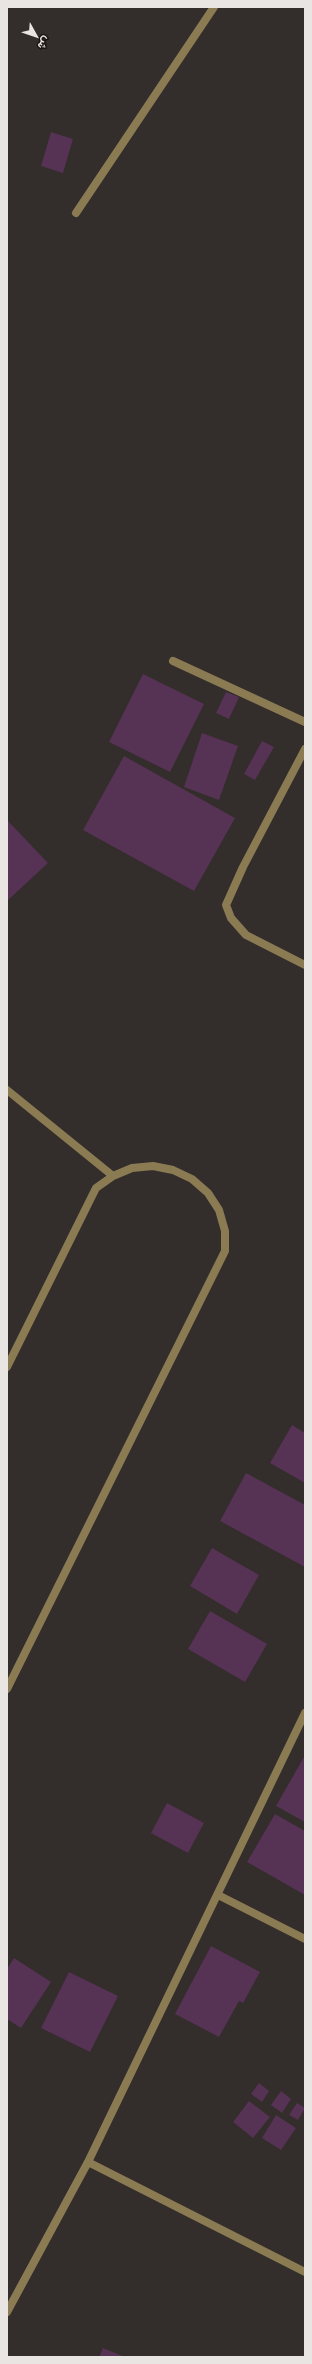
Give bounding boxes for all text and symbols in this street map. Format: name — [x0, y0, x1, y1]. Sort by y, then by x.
north arrow — [16, 16, 56, 56]
text: ش — [35, 34, 56, 54]

